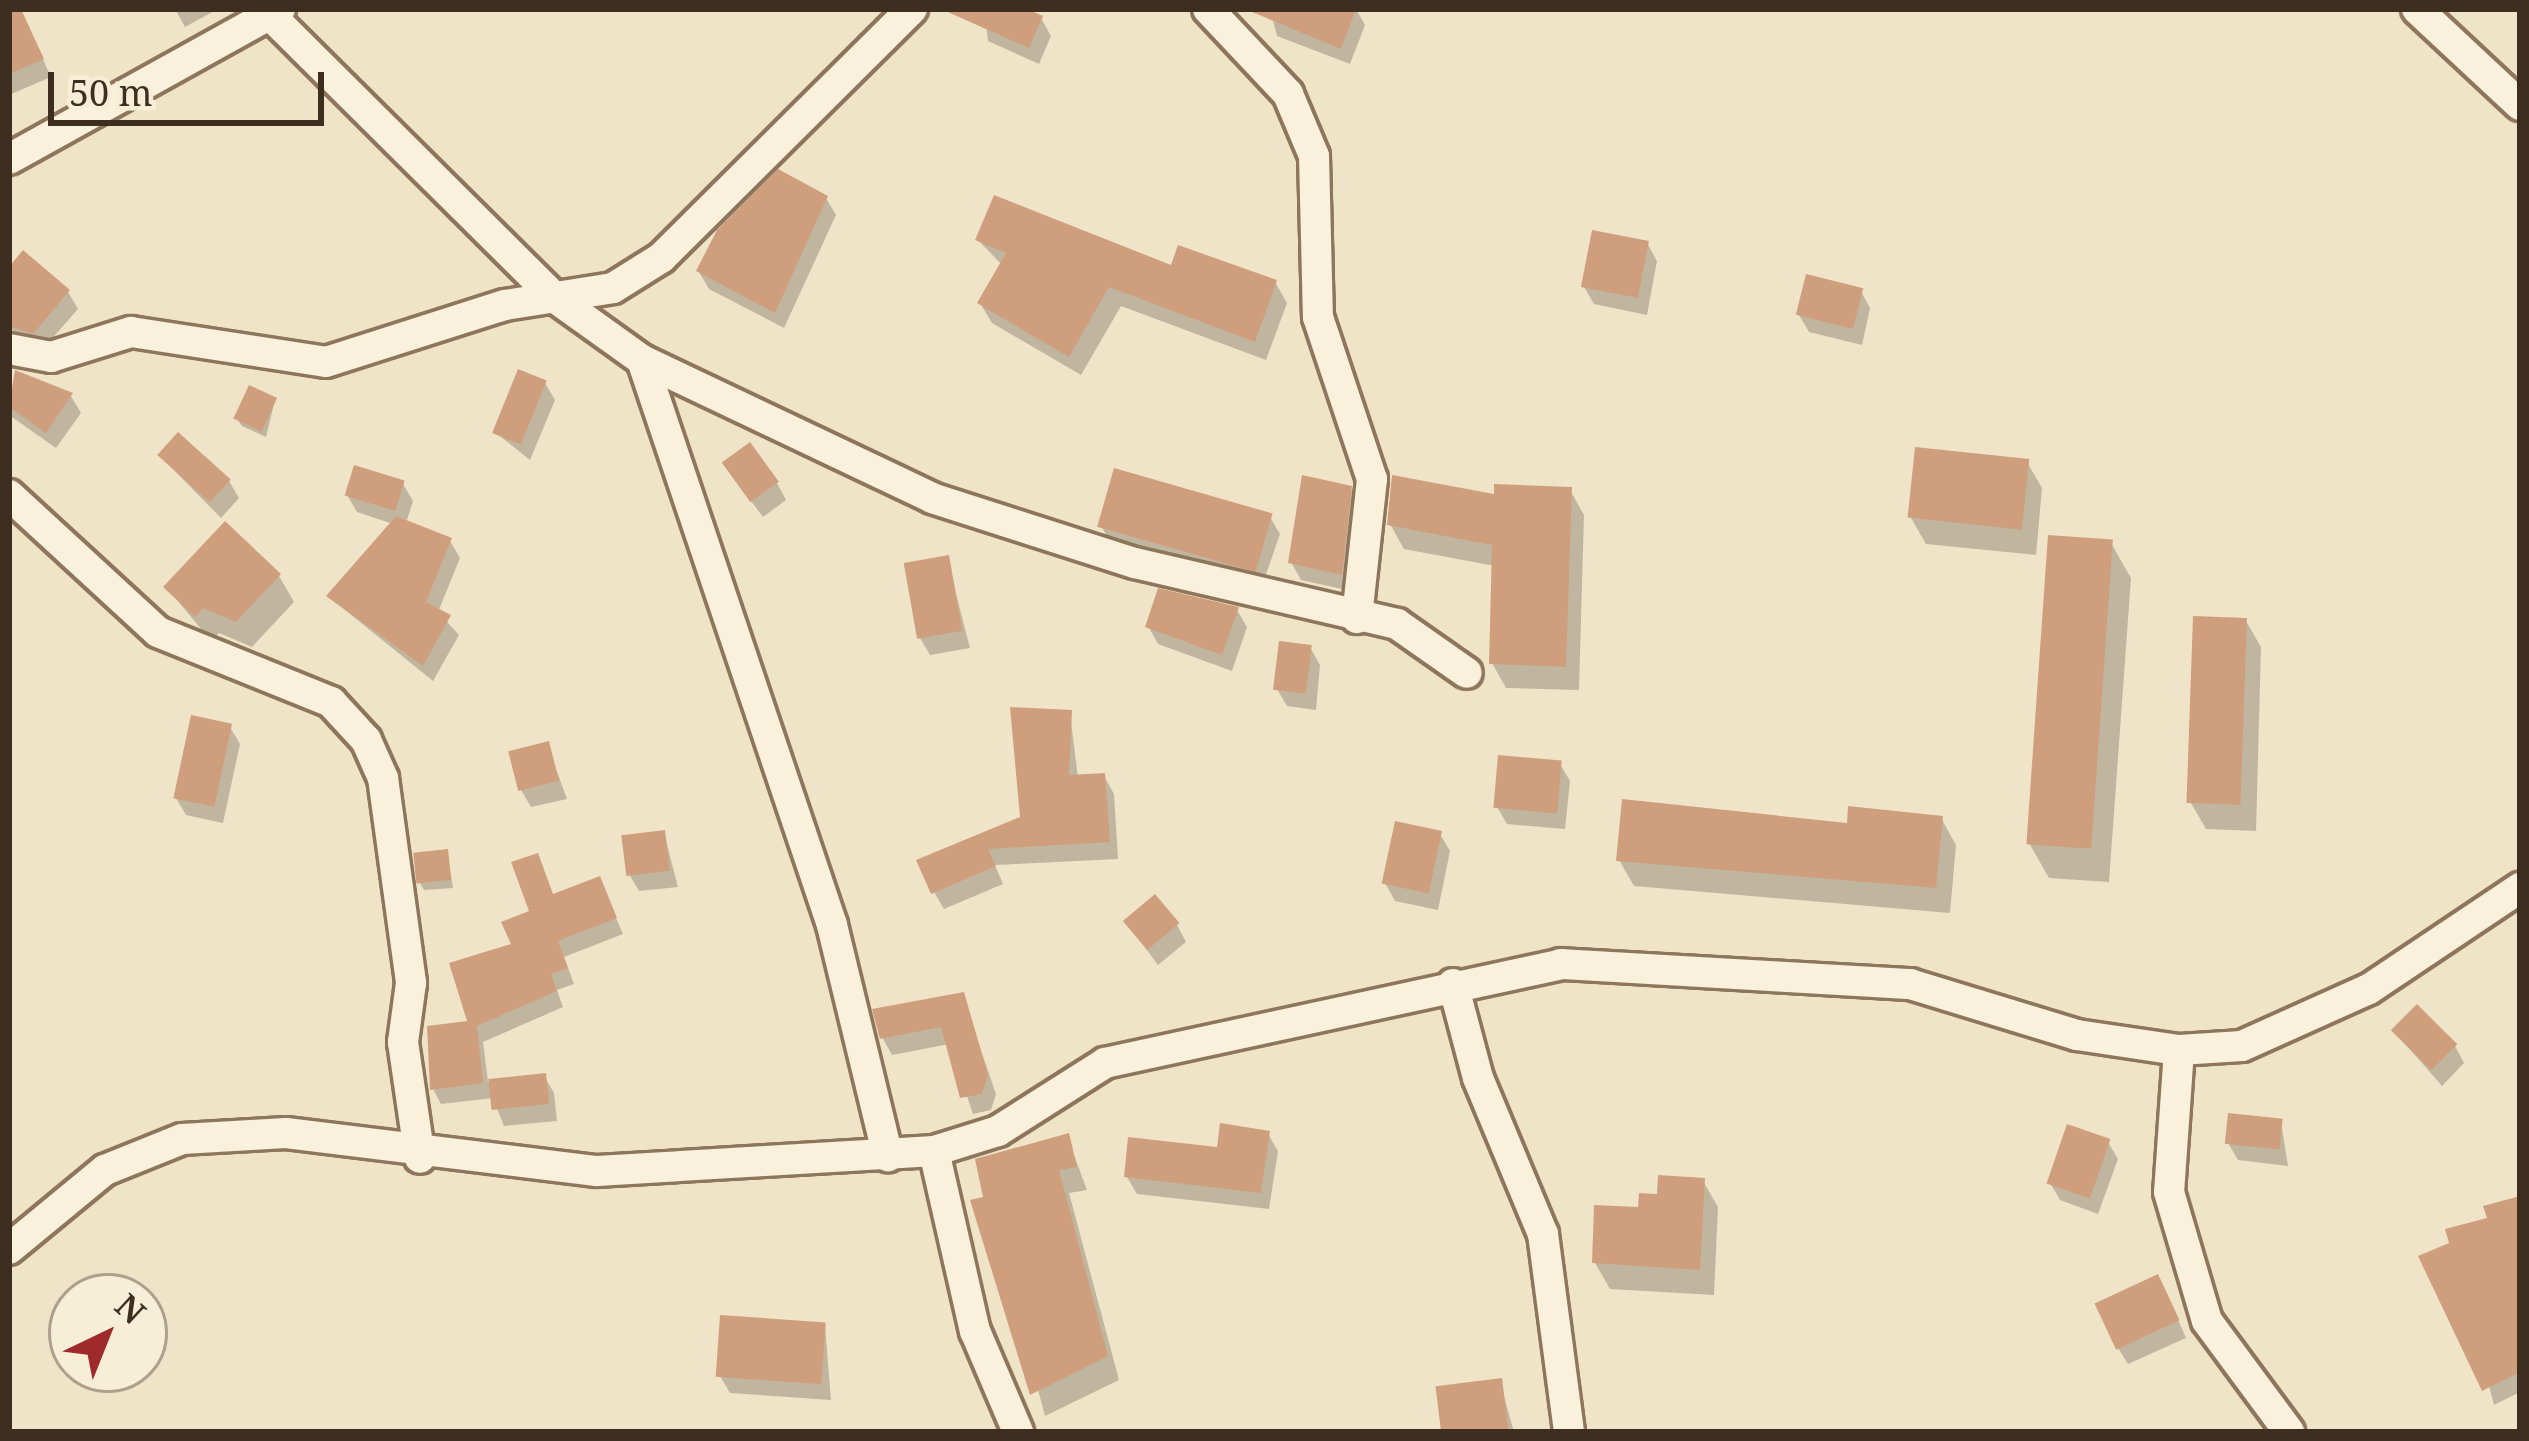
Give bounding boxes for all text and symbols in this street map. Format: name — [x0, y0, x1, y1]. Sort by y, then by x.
scale bar — [54, 48, 330, 122]
text: 50 m — [69, 68, 153, 117]
north arrow — [48, 1273, 168, 1393]
text: N — [106, 1283, 156, 1334]

